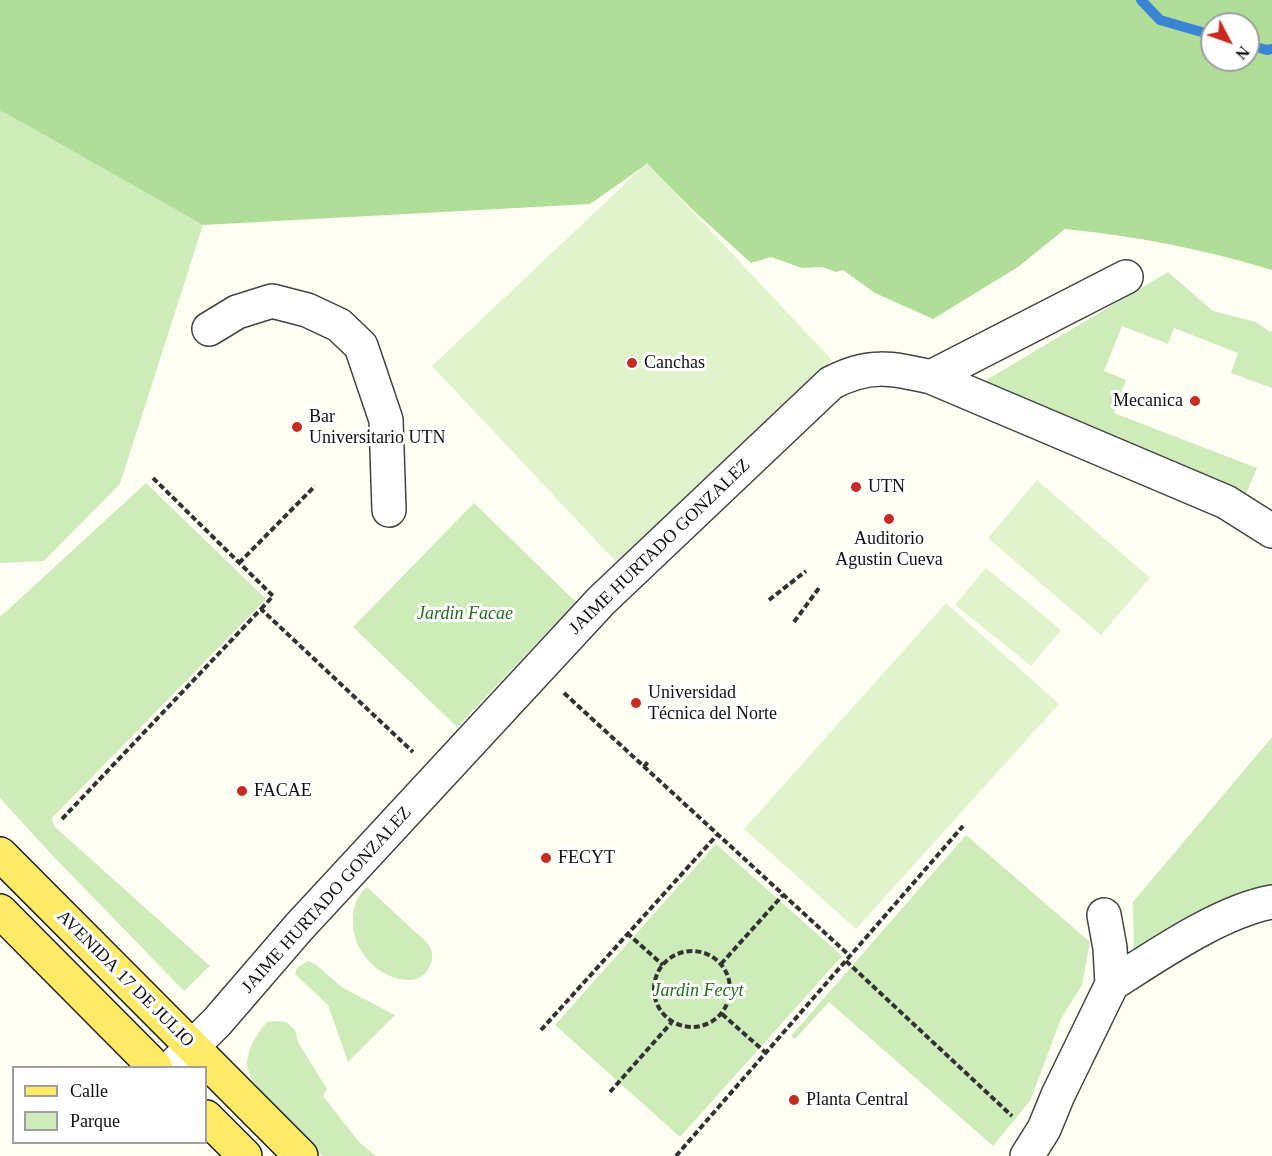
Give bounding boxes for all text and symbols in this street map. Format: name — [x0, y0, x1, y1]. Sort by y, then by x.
north arrow — [1200, 12, 1260, 72]
text: N — [1232, 43, 1253, 63]
place label: Canchas — [644, 352, 705, 374]
marker: Canchas — [625, 356, 639, 370]
place label: Mecanica — [1113, 390, 1183, 412]
marker: Mecanica — [1188, 394, 1202, 408]
place label: Bar Universitario UTN — [309, 406, 445, 448]
marker: Bar Universitario UTN — [290, 420, 304, 434]
street label: JAIME HURTADO GONZALEZ — [565, 455, 755, 639]
place label: UTN — [868, 476, 905, 498]
marker: UTN — [849, 480, 863, 494]
marker: Auditorio Agustin Cueva — [882, 512, 896, 526]
place label: Auditorio Agustin Cueva — [835, 528, 943, 570]
park label: Jardin Facae — [417, 603, 513, 625]
place label: Universidad Técnica del Norte — [648, 682, 777, 724]
marker: Universidad Técnica del Norte — [629, 696, 643, 710]
place label: FACAE — [254, 780, 312, 802]
marker: FACAE — [235, 784, 249, 798]
street label: JAIME HURTADO GONZALEZ — [238, 802, 416, 998]
place label: FECYT — [558, 847, 615, 869]
marker: FECYT — [539, 851, 553, 865]
street label: AVENIDA 17 DE JULIO — [52, 906, 198, 1052]
park label: Jardin Fecyt — [653, 980, 743, 1002]
legend — [12, 1066, 207, 1144]
text: Calle — [70, 1081, 108, 1101]
place label: Planta Central — [806, 1089, 908, 1111]
marker: Planta Central — [787, 1093, 801, 1107]
text: Parque — [70, 1111, 120, 1131]

